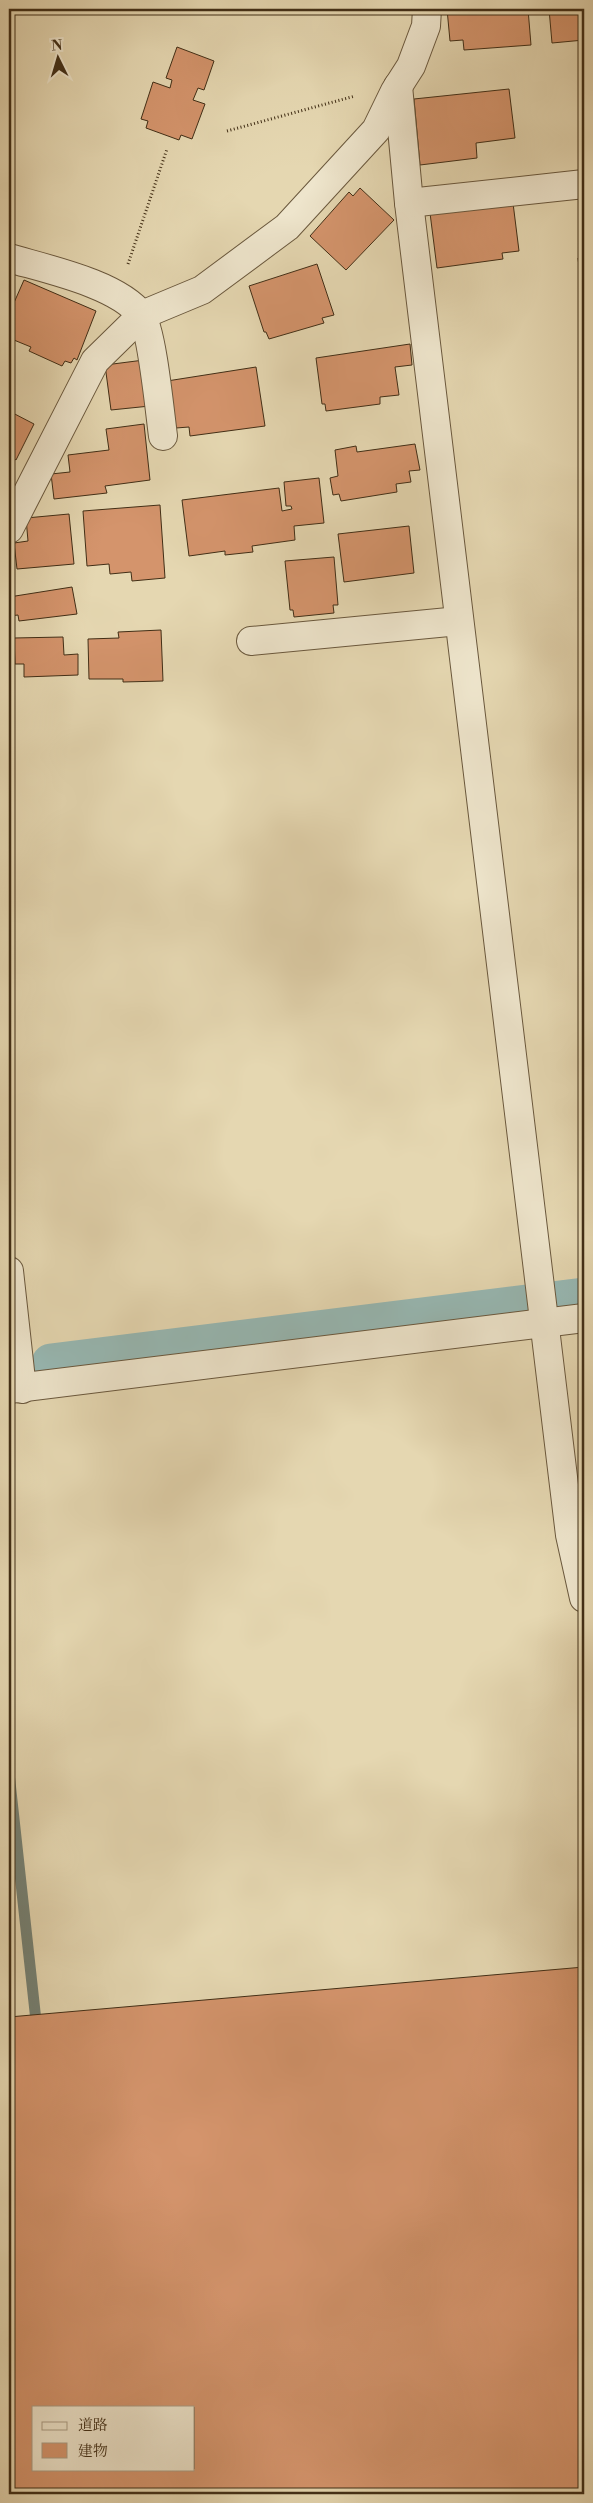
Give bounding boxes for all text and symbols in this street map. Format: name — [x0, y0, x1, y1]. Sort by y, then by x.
north arrow — [32, 32, 82, 82]
text: N — [51, 37, 63, 55]
legend — [32, 2406, 195, 2470]
text: 道路 — [78, 2416, 108, 2435]
text: 建物 — [78, 2442, 108, 2461]

